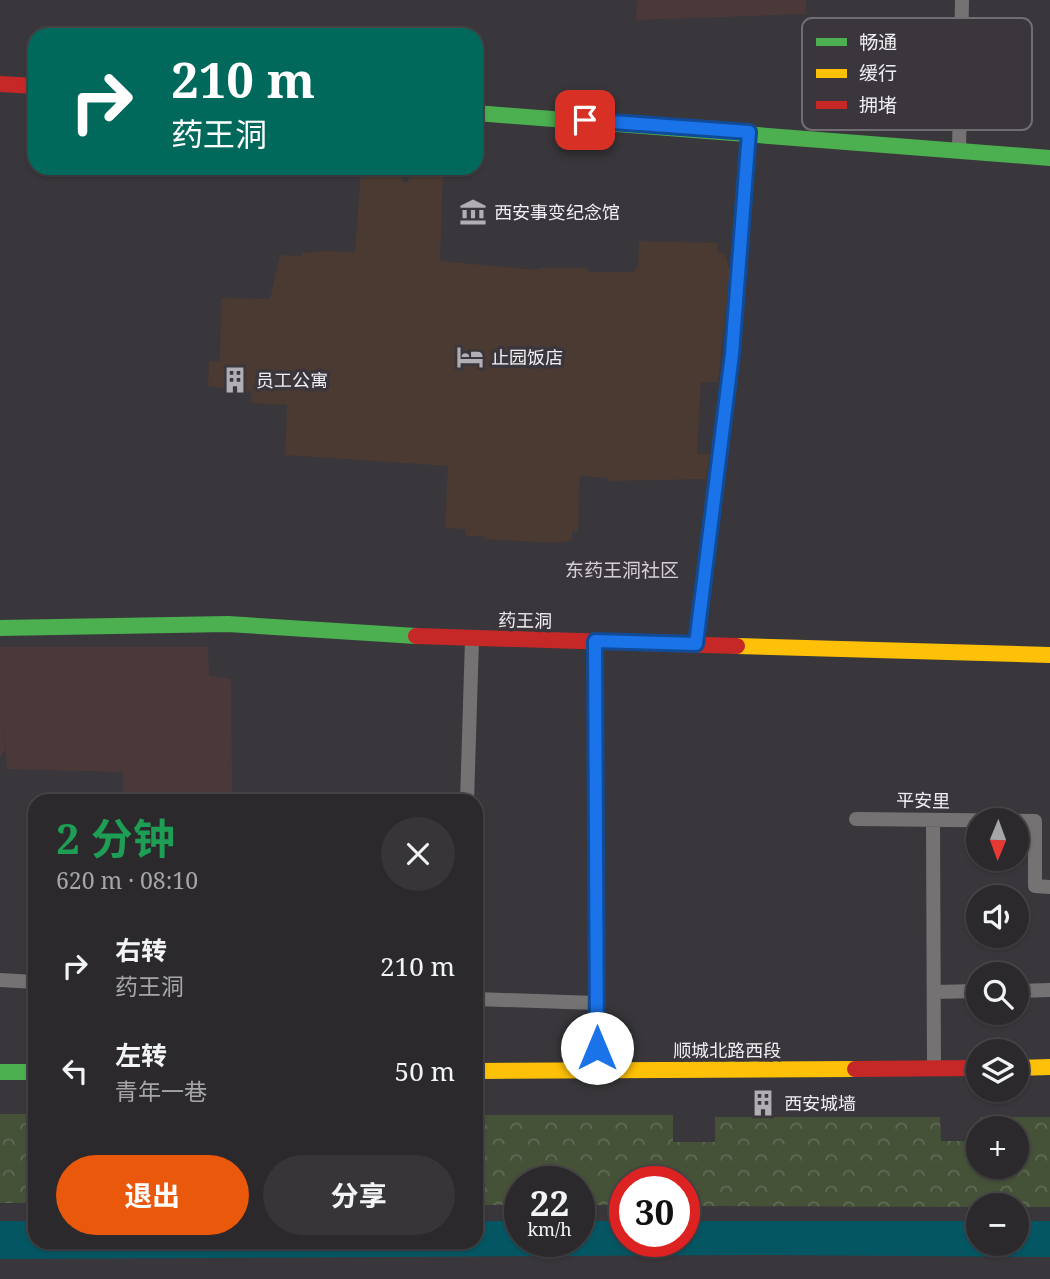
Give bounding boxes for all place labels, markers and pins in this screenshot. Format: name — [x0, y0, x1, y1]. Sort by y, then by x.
pin — [555, 90, 615, 150]
museum icon: 西安事变纪念馆 — [458, 197, 488, 227]
place label: 西安事变纪念馆 — [494, 200, 620, 224]
hotel icon: 止园饭店 — [455, 342, 485, 372]
place label: 止园饭店 — [491, 345, 563, 369]
building icon: 员工公寓 — [220, 365, 250, 395]
place label: 员工公寓 — [256, 368, 328, 392]
building icon: 西安城墙 — [748, 1088, 778, 1118]
place label: 西安城墙 — [784, 1091, 856, 1115]

